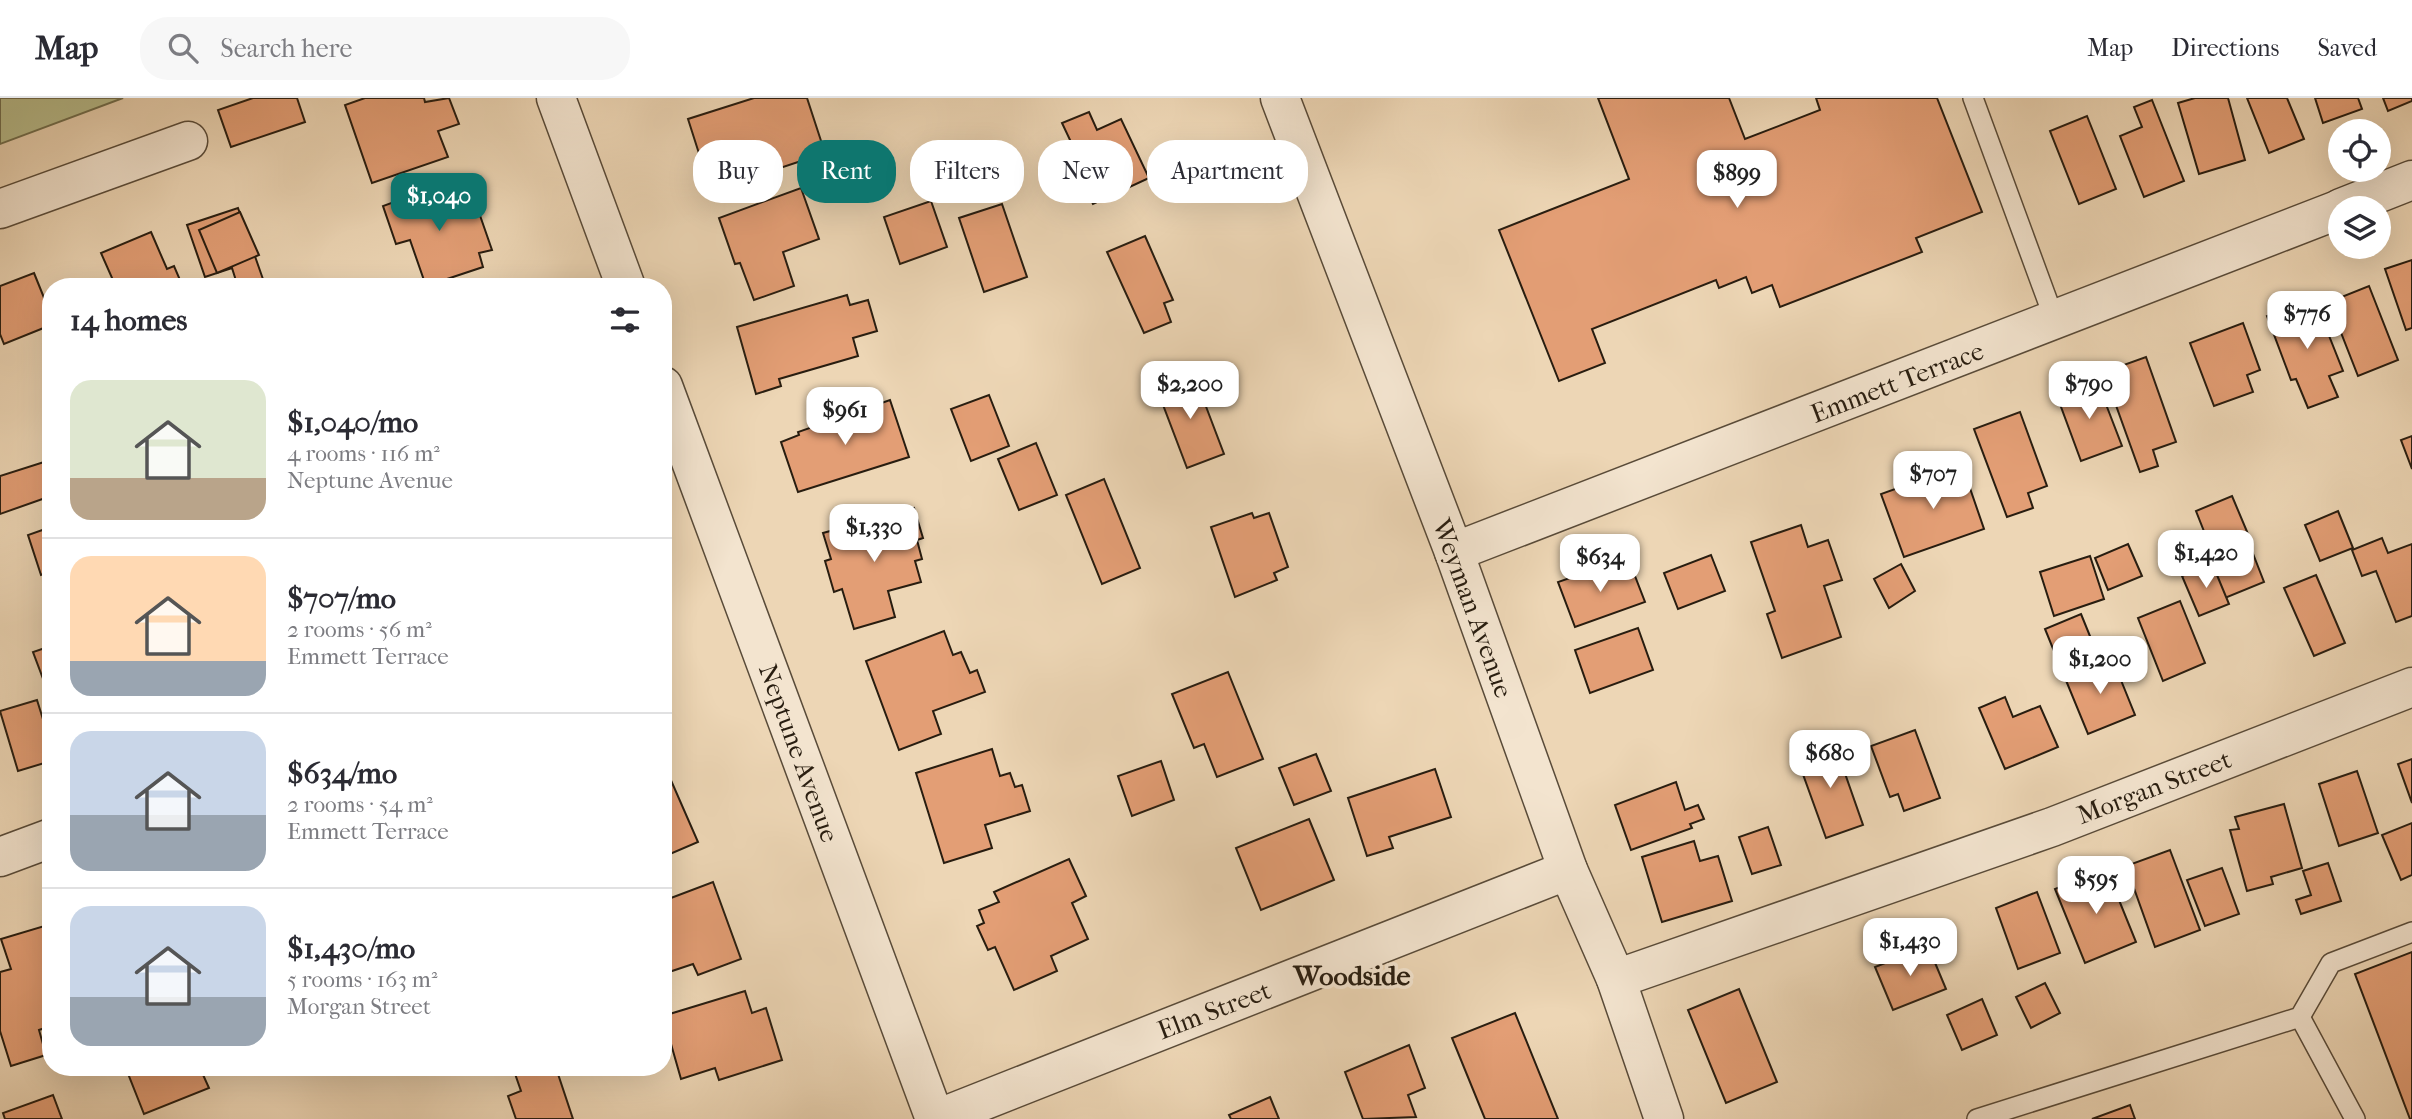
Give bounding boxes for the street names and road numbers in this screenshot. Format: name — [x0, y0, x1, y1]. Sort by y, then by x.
street label: Emmett Terrace — [1806, 335, 1988, 430]
street label: Weyman Avenue — [1425, 513, 1519, 702]
street label: Neptune Avenue — [752, 660, 845, 847]
street label: Morgan Street — [2073, 744, 2236, 831]
street label: Elm Street — [1153, 974, 1276, 1046]

